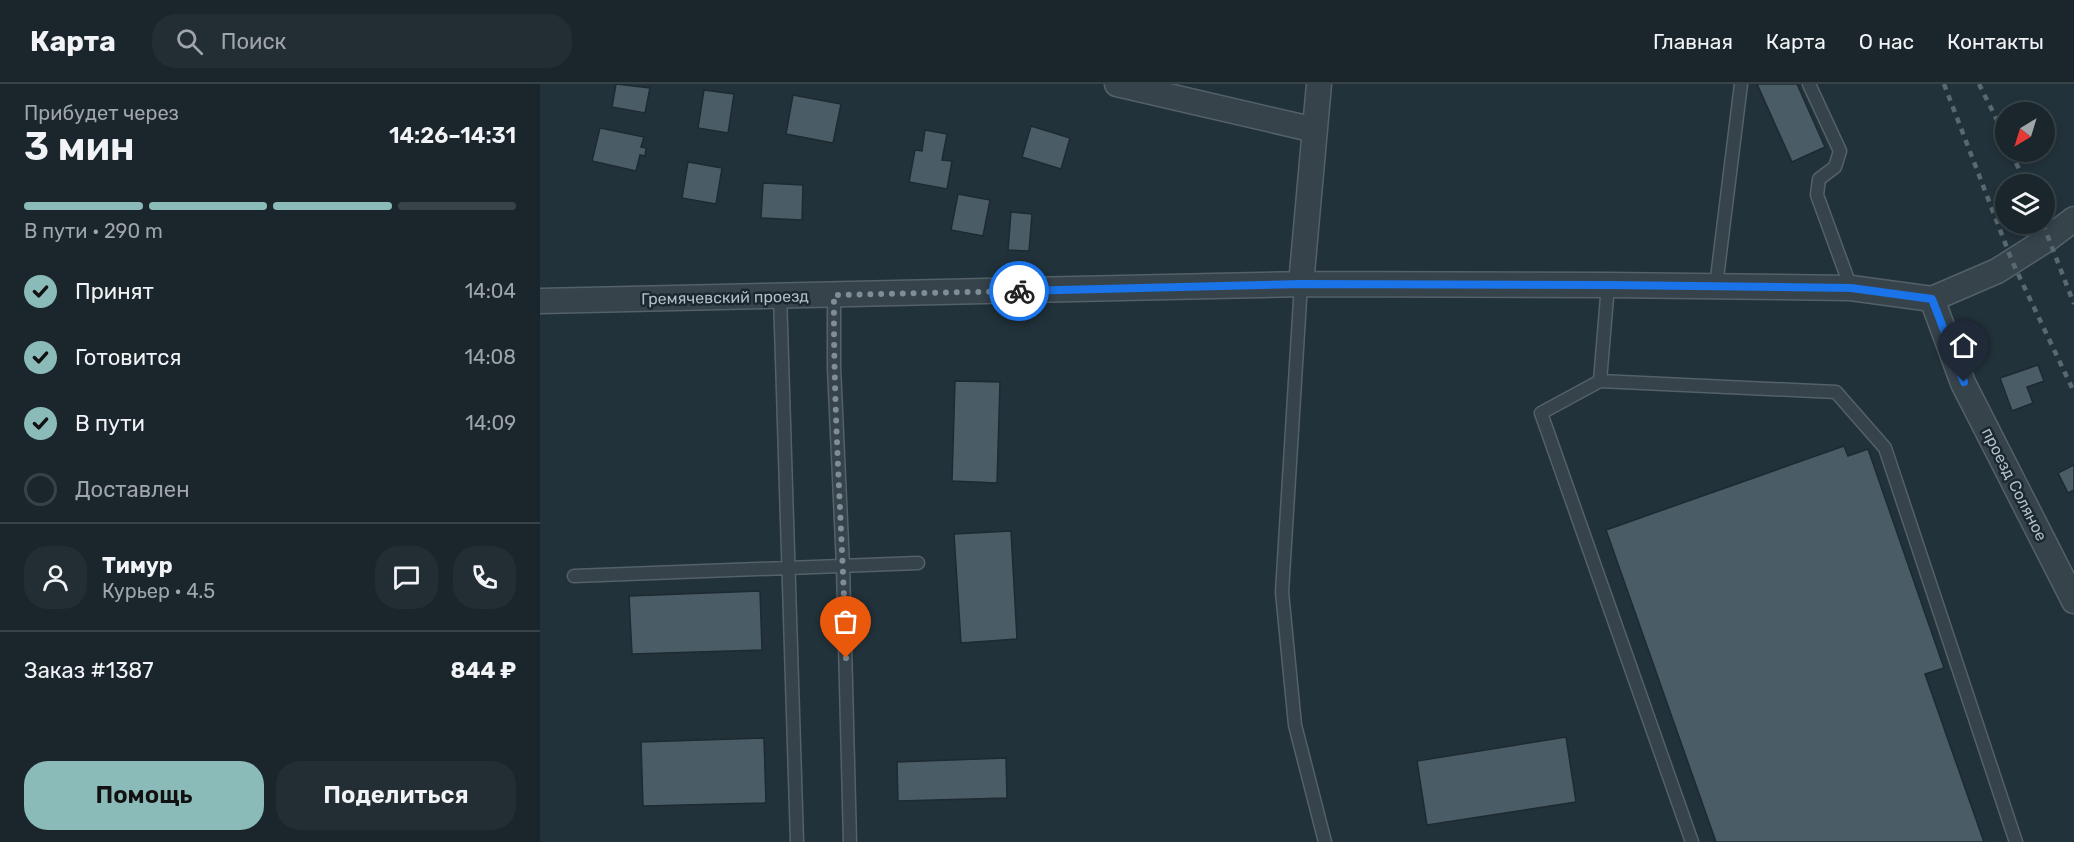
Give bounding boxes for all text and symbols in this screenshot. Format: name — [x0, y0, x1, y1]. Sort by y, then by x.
search box — [152, 14, 572, 68]
text: Карта — [30, 25, 116, 58]
icon: search — [173, 25, 206, 58]
text: Поиск — [221, 28, 286, 55]
text: Главная — [1653, 29, 1733, 54]
text: Карта — [1766, 29, 1826, 54]
text: О нас — [1859, 29, 1914, 54]
text: Контакты — [1947, 29, 2044, 54]
text: Прибудет через — [24, 101, 179, 125]
north arrow — [1995, 102, 2055, 162]
map controls — [1995, 102, 2055, 234]
text: 14:26–14:31 — [389, 122, 516, 149]
text: 3 мин — [24, 124, 135, 170]
button: layers — [1995, 174, 2055, 234]
text: В пути · 290 m — [24, 219, 163, 243]
courier — [989, 261, 1049, 321]
icon: check — [24, 275, 57, 308]
icon: bike — [1003, 275, 1036, 308]
text: Принят — [75, 278, 154, 305]
text: 14:04 — [465, 279, 516, 303]
street label: Гремячевский проезд — [641, 287, 809, 308]
pin — [1938, 320, 1989, 382]
icon: home — [1947, 329, 1980, 362]
icon: check — [24, 341, 57, 374]
text: Готовится — [75, 344, 181, 371]
text: 14:08 — [464, 345, 516, 369]
icon: check — [24, 407, 57, 440]
text: В пути — [75, 410, 145, 437]
text: 14:09 — [465, 411, 516, 435]
street label: проезд Соляное — [1978, 424, 2051, 544]
text: Доставлен — [75, 476, 190, 503]
button: person — [24, 546, 87, 609]
button: chat — [375, 546, 438, 609]
button: phone — [453, 546, 516, 609]
text: Тимур — [102, 552, 173, 579]
text: Курьер · 4.5 — [102, 579, 215, 603]
pin — [820, 596, 871, 658]
icon: bag — [829, 605, 862, 638]
text: Заказ #1387 — [24, 657, 154, 684]
text: 844 ₽ — [451, 657, 516, 684]
button: Помощь — [24, 761, 264, 830]
button: Поделиться — [276, 761, 516, 830]

